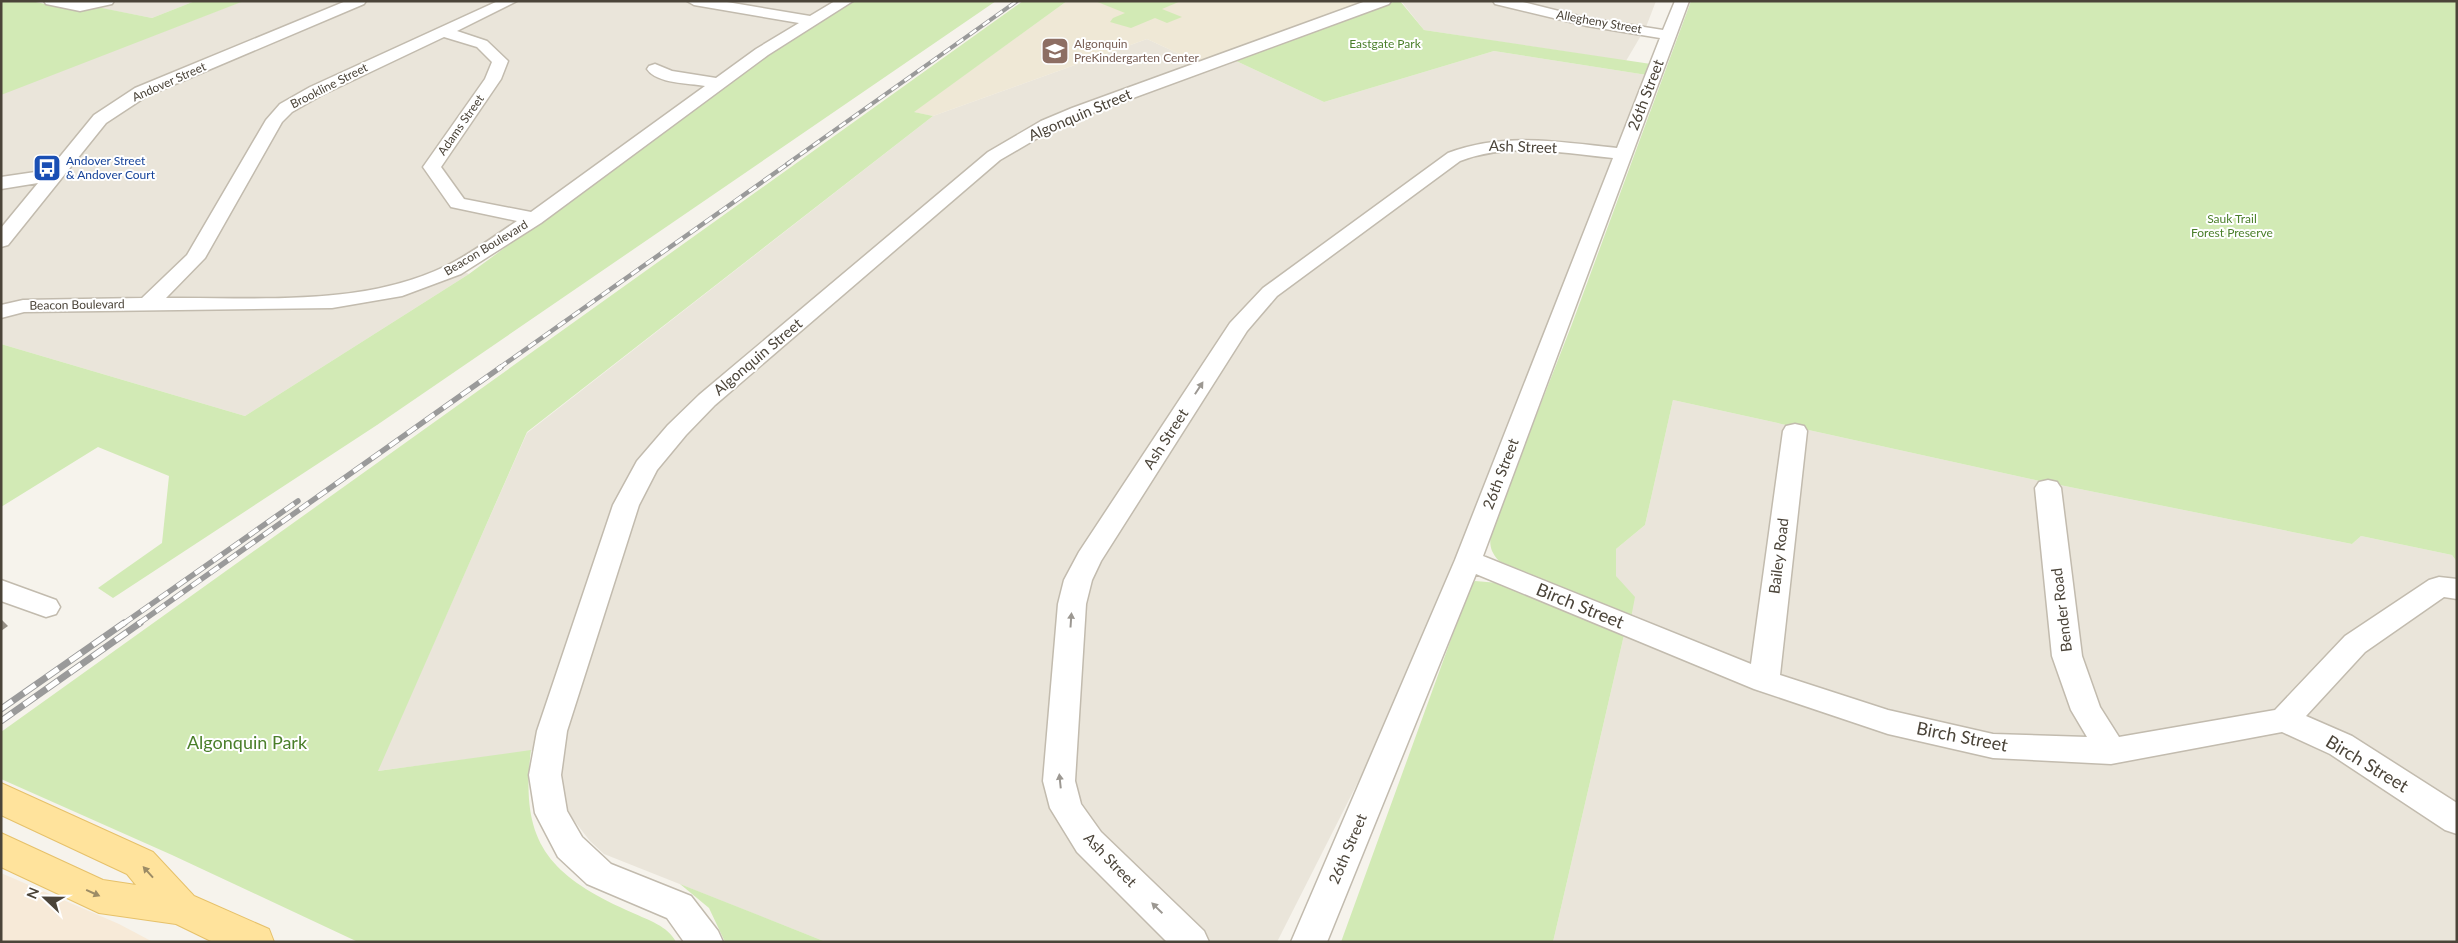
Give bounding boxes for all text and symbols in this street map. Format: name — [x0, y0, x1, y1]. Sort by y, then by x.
street label: Allegheny Street — [1555, 7, 1644, 37]
school or university icon: Algonquin PreKindergarten Center — [1040, 36, 1070, 66]
place label: Algonquin PreKindergarten Center — [1074, 36, 1200, 65]
park label: Eastgate Park — [1349, 36, 1422, 51]
street label: 26th Street — [1623, 56, 1667, 133]
street label: Andover Street — [130, 58, 209, 105]
street label: Brookline Street — [288, 59, 371, 112]
street label: Algonquin Street — [1025, 84, 1134, 144]
street label: Adams Street — [434, 91, 487, 158]
street label: Ash Street — [1489, 136, 1558, 156]
bus stop icon: Andover Street & Andover Court — [32, 153, 62, 183]
place label: Andover Street & Andover Court — [66, 153, 156, 182]
park label: Sauk Trail Forest Preserve — [2191, 211, 2273, 240]
street label: Beacon Boulevard — [441, 217, 530, 279]
street label: Beacon Boulevard — [29, 296, 125, 313]
street label: Algonquin Street — [709, 313, 806, 399]
one-way arrow — [1194, 381, 1204, 394]
street label: Ash Street — [1139, 404, 1192, 472]
street label: 26th Street — [1478, 435, 1522, 512]
street label: Bailey Road — [1764, 517, 1792, 595]
street label: Bender Road — [2047, 567, 2075, 653]
street label: Birch Street — [1533, 578, 1628, 633]
one-way arrow — [1068, 611, 1076, 627]
street label: Birch Street — [1915, 716, 2010, 756]
street label: Birch Street — [2322, 730, 2413, 797]
park label: Algonquin Park — [187, 731, 308, 753]
one-way arrow — [1056, 773, 1064, 789]
street label: 26th Street — [1324, 810, 1370, 886]
street label: Ash Street — [1081, 828, 1141, 891]
one-way arrow — [142, 865, 153, 878]
north arrow — [20, 873, 70, 923]
text: N — [23, 885, 42, 901]
one-way arrow — [86, 889, 100, 897]
one-way arrow — [1151, 902, 1163, 914]

